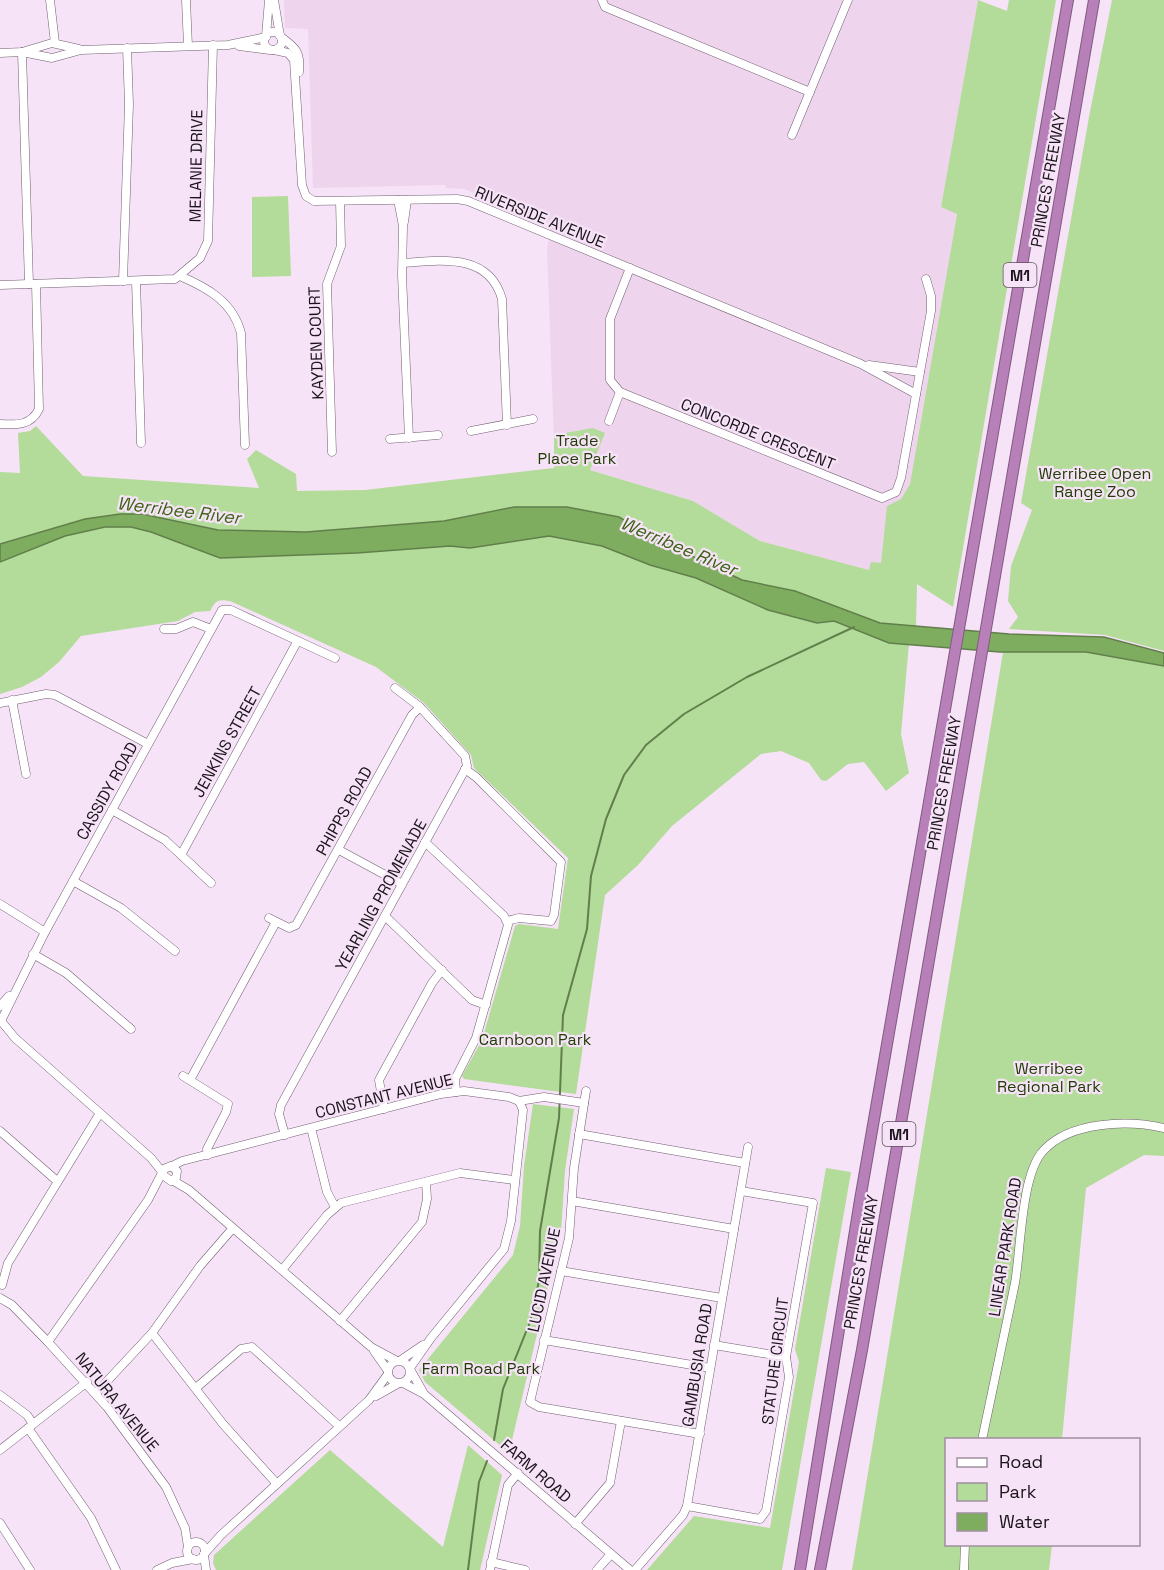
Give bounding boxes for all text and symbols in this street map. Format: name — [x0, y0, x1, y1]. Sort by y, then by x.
street label: MELANIE DRIVE — [185, 109, 207, 223]
street label: PRINCES FREEWAY — [1026, 111, 1070, 249]
street label: RIVERSIDE AVENUE — [472, 181, 608, 253]
road number: M1 — [1004, 263, 1036, 287]
street label: KAYDEN COURT — [304, 286, 328, 400]
street label: CONCORDE CRESCENT — [678, 393, 838, 475]
park label: Trade Place Park — [538, 430, 617, 469]
park label: Werribee Open Range Zoo — [1039, 463, 1151, 502]
water label: Werribee River — [116, 491, 244, 529]
water label: Werribee River — [617, 511, 743, 582]
street label: JENKINS STREET — [188, 683, 266, 801]
street label: PRINCES FREEWAY — [922, 714, 966, 852]
street label: CASSIDY ROAD — [71, 738, 143, 844]
street label: PHIPPS ROAD — [311, 763, 377, 859]
street label: YEARLING PROMENADE — [330, 815, 432, 975]
park label: Carnboon Park — [479, 1029, 592, 1050]
park label: Werribee Regional Park — [997, 1058, 1101, 1097]
street label: CONSTANT AVENUE — [313, 1069, 455, 1123]
road number: M1 — [882, 1122, 916, 1146]
street label: LINEAR PARK ROAD — [984, 1176, 1026, 1318]
street label: PRINCES FREEWAY — [839, 1193, 883, 1331]
street label: LUCID AVENUE — [523, 1226, 565, 1334]
street label: STATURE CIRCUIT — [757, 1296, 793, 1426]
street label: GAMBUSIA ROAD — [677, 1302, 717, 1428]
street label: NATURA AVENUE — [70, 1348, 164, 1456]
park label: Farm Road Park — [422, 1358, 541, 1379]
street label: FARM ROAD — [496, 1434, 576, 1508]
legend — [945, 1438, 1140, 1546]
text: Road — [999, 1450, 1043, 1473]
text: Park — [999, 1480, 1037, 1503]
text: Water — [999, 1510, 1050, 1533]

